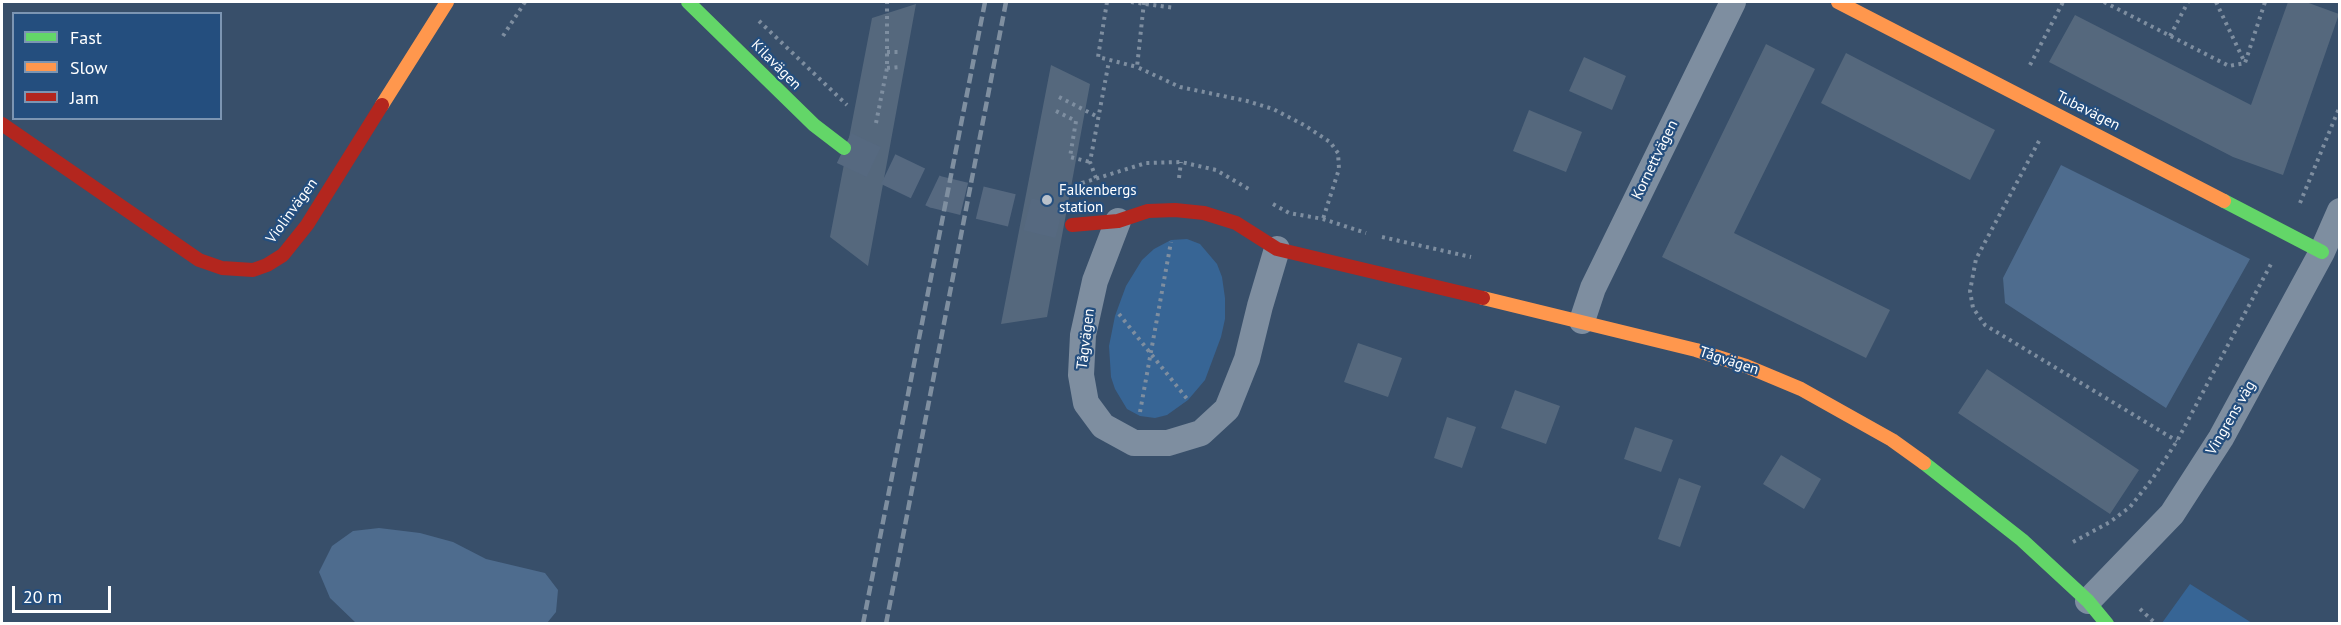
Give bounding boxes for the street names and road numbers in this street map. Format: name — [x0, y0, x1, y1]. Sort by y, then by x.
street label: Kilavägen — [747, 36, 805, 94]
street label: Tubavägen — [2053, 87, 2123, 135]
street label: Kornettvägen — [1628, 117, 1682, 203]
street label: Violinvägen — [262, 175, 322, 247]
street label: Tågvägen — [1073, 308, 1099, 370]
street label: Tågvägen — [1697, 343, 1761, 379]
street label: Vingrens väg — [2203, 378, 2259, 458]

